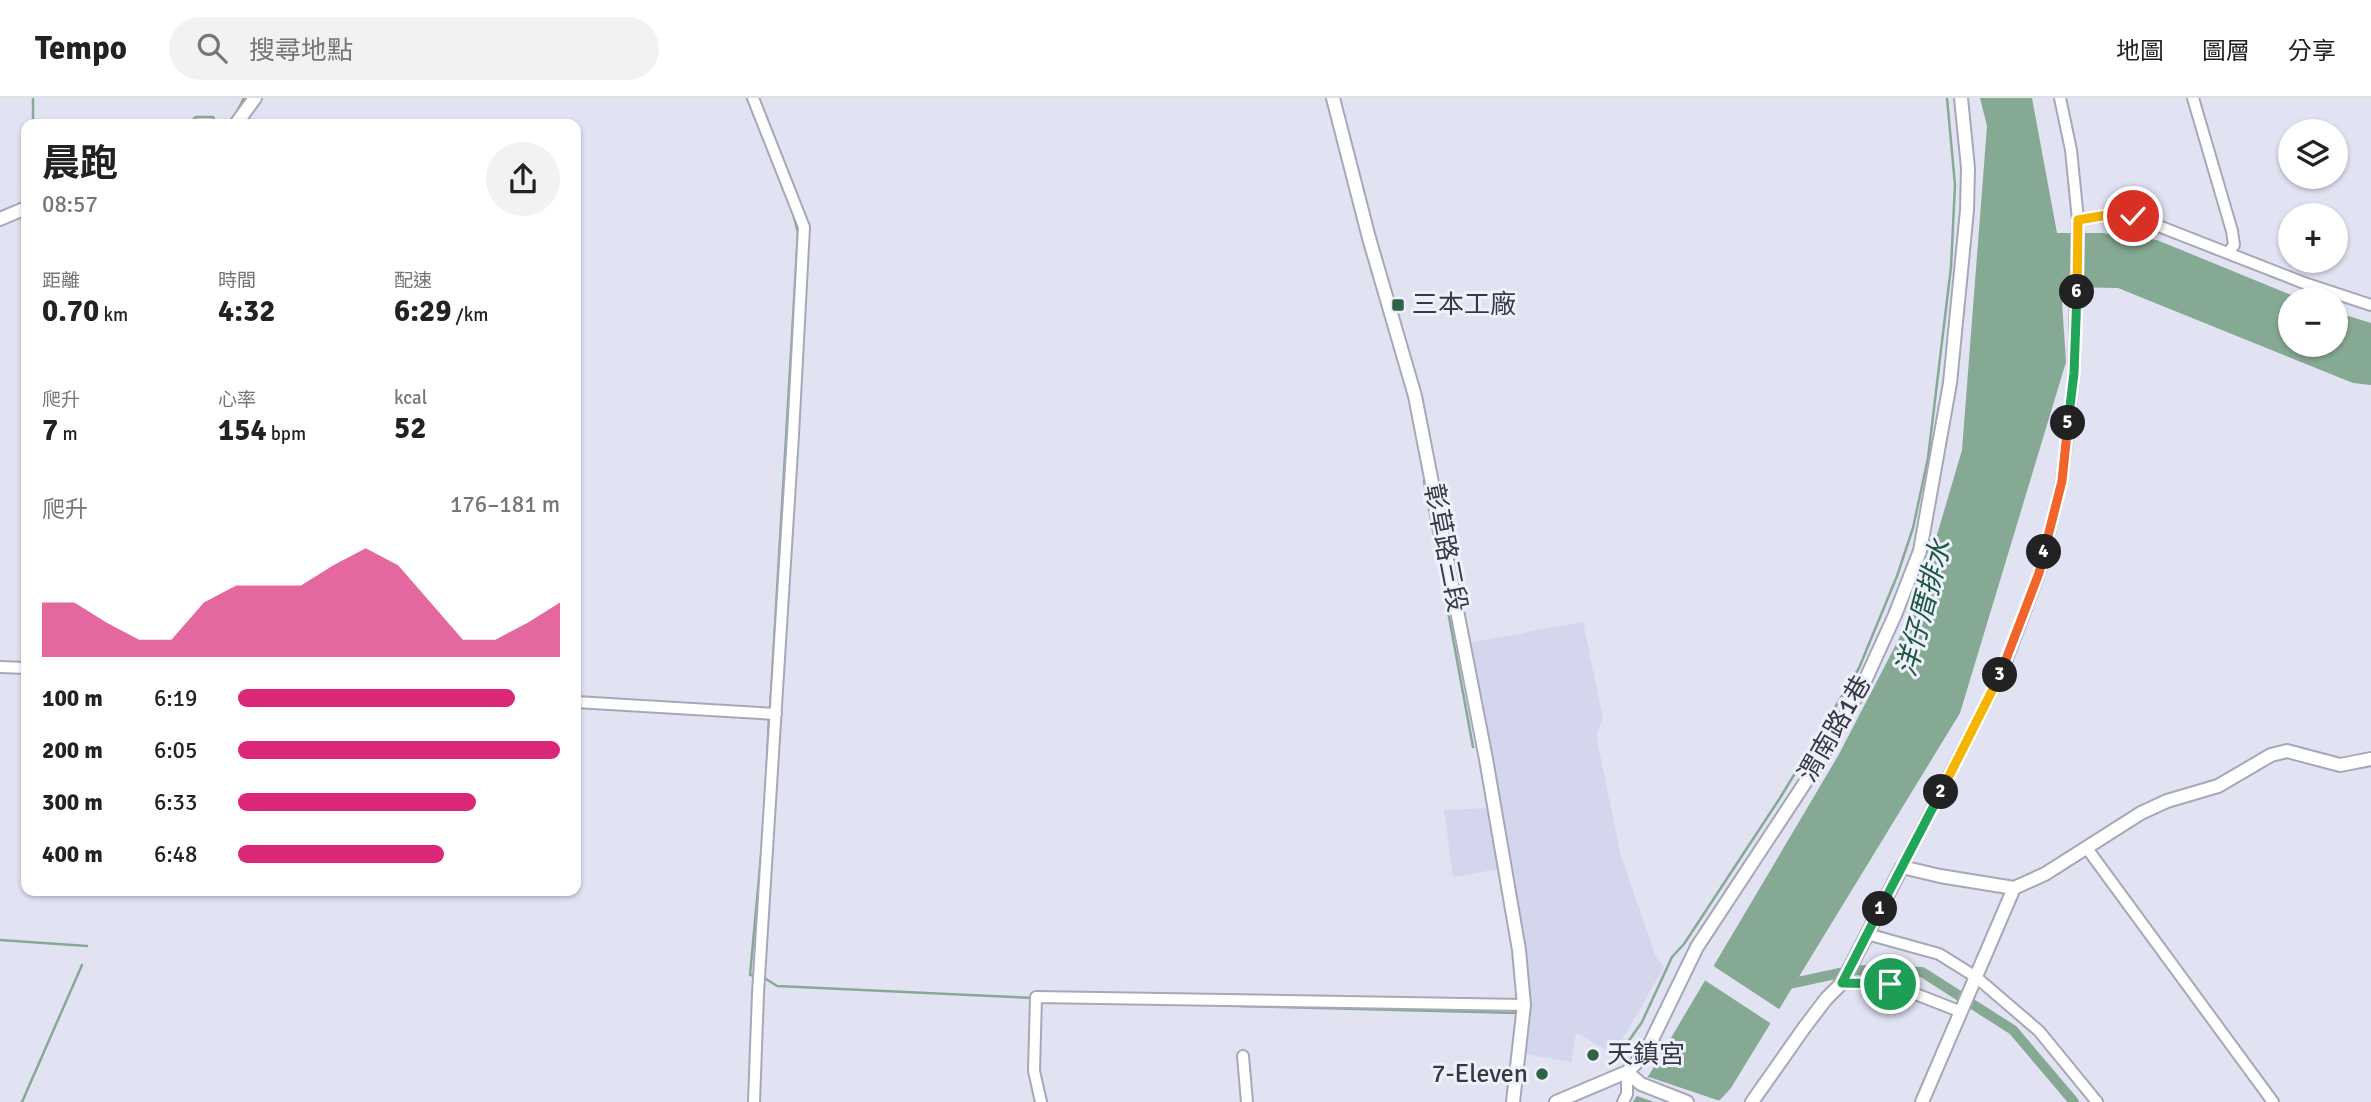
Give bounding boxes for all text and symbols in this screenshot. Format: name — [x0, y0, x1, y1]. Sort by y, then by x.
search box — [169, 17, 659, 80]
text: Tempo — [35, 28, 127, 69]
icon: search — [193, 29, 231, 67]
text: 搜尋地點 — [249, 35, 353, 67]
text: 地圖 — [2116, 36, 2164, 66]
text: 圖層 — [2202, 36, 2250, 66]
text: 分享 — [2288, 36, 2336, 66]
map controls — [2278, 119, 2348, 357]
button: layers — [2278, 119, 2348, 189]
text: 晨跑 — [42, 140, 118, 187]
button: share — [486, 142, 560, 216]
pin — [2103, 186, 2163, 246]
text: 08:57 — [42, 190, 98, 219]
icon: check — [2114, 197, 2152, 235]
button: + — [2278, 203, 2348, 273]
text: 距離 — [42, 269, 80, 293]
text: 時間 — [218, 269, 256, 293]
text: 配速 — [394, 269, 432, 293]
pin: 6 — [2060, 274, 2094, 310]
text: 6 — [2071, 279, 2082, 303]
button: − — [2278, 287, 2348, 357]
place label: 三本工廠 — [1412, 289, 1516, 321]
text: 0.70 — [42, 293, 99, 330]
text: 4:32 — [218, 293, 275, 330]
text: 6:29 — [394, 293, 451, 330]
marker: 三本工廠 — [1390, 297, 1406, 313]
text: km — [99, 303, 128, 327]
text: /km — [451, 303, 488, 327]
text: kcal — [394, 386, 427, 410]
text: 爬升 — [42, 388, 80, 412]
text: 心率 — [218, 388, 256, 412]
pin: 5 — [2050, 406, 2086, 440]
text: 52 — [394, 410, 426, 447]
text: 5 — [2062, 410, 2073, 434]
text: 7 — [42, 412, 58, 449]
text: 154 — [218, 412, 267, 449]
text: m — [58, 422, 78, 446]
text: bpm — [267, 422, 306, 446]
street label: 彰草路三段 — [1417, 481, 1473, 615]
text: 176–181 m — [450, 490, 560, 519]
text: 爬升 — [42, 495, 88, 524]
water label: 洋仔厝排水 — [1889, 534, 1959, 680]
pin: 4 — [2026, 534, 2062, 570]
text: 4 — [2038, 539, 2049, 563]
pin: 3 — [1982, 658, 2018, 692]
text: 3 — [1994, 662, 2005, 686]
street label: 渭南路1巷 — [1792, 670, 1878, 788]
text: 100 m — [42, 684, 103, 713]
text: 6:19 — [154, 684, 197, 713]
text: 200 m — [42, 736, 103, 765]
text: 6:05 — [154, 736, 197, 765]
pin: 2 — [1924, 774, 1958, 810]
text: 2 — [1935, 779, 1946, 803]
text: 300 m — [42, 788, 103, 817]
text: 6:33 — [154, 788, 197, 817]
text: 400 m — [42, 840, 103, 869]
text: 6:48 — [154, 840, 197, 869]
pin: 1 — [1862, 892, 1898, 926]
text: 1 — [1874, 896, 1885, 920]
pin — [1860, 954, 1920, 1014]
icon: arrive — [1871, 965, 1909, 1003]
place label: 天鎮宮 — [1607, 1039, 1685, 1071]
marker: 天鎮宮 — [1585, 1047, 1601, 1063]
place label: 7-Eleven — [1431, 1058, 1528, 1090]
marker: 7-Eleven — [1534, 1066, 1550, 1082]

